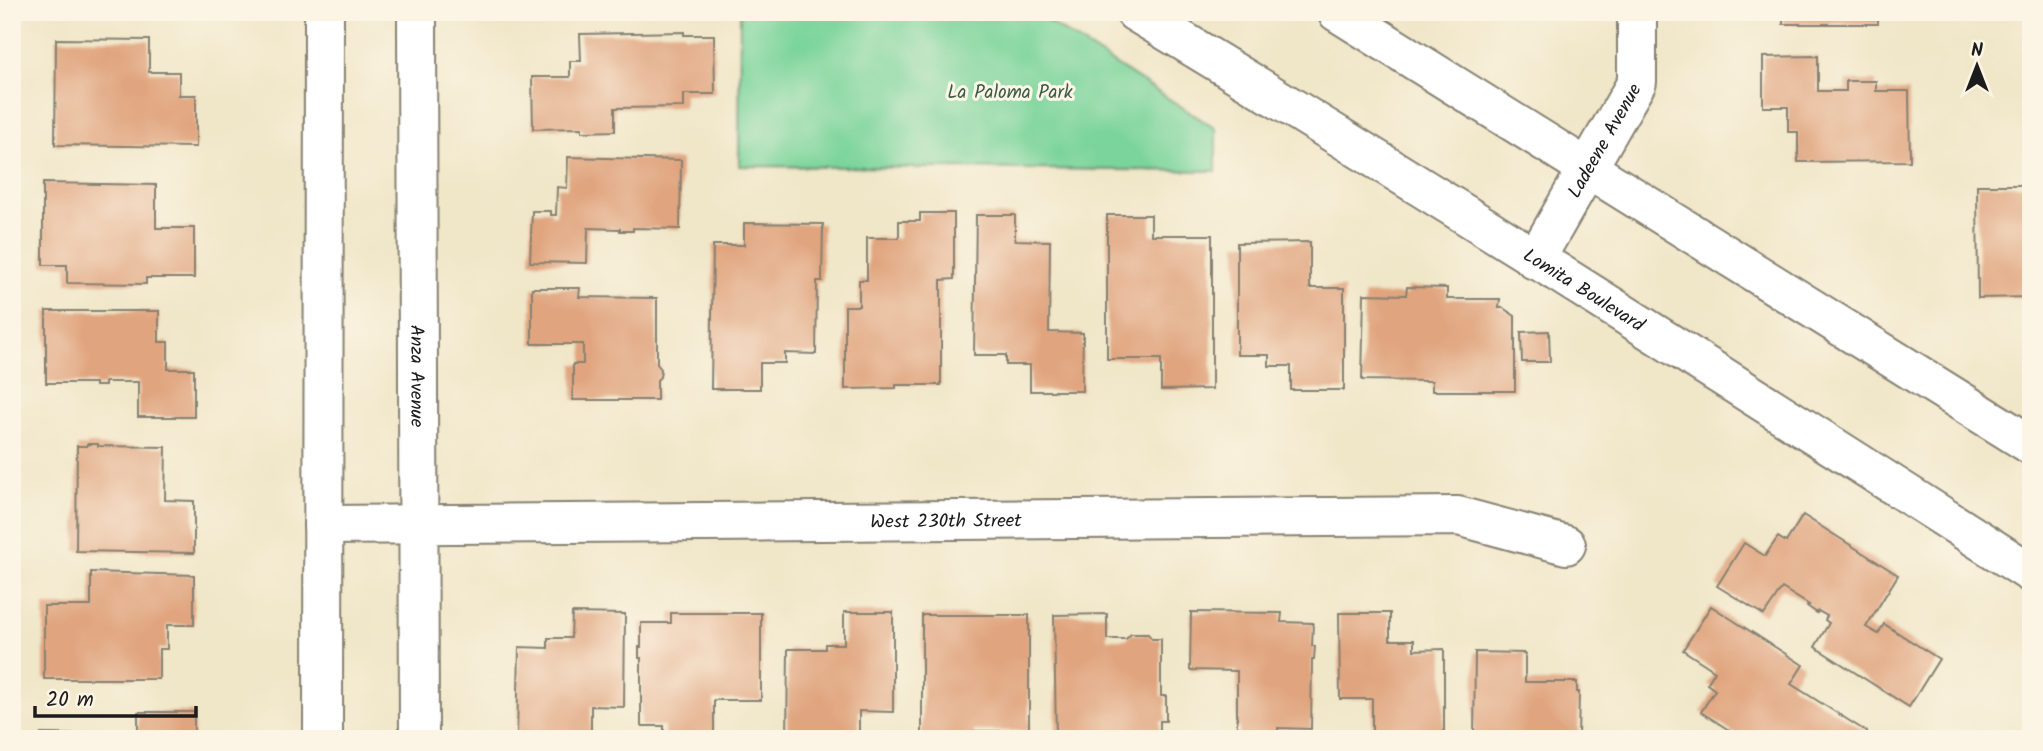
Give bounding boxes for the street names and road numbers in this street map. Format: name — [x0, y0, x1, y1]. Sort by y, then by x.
street label: Ladeene Avenue — [1560, 78, 1650, 204]
street label: Lomita Boulevard — [1517, 241, 1650, 341]
street label: Anza Avenue — [401, 325, 431, 428]
street label: West 230th Street — [870, 506, 1022, 538]

